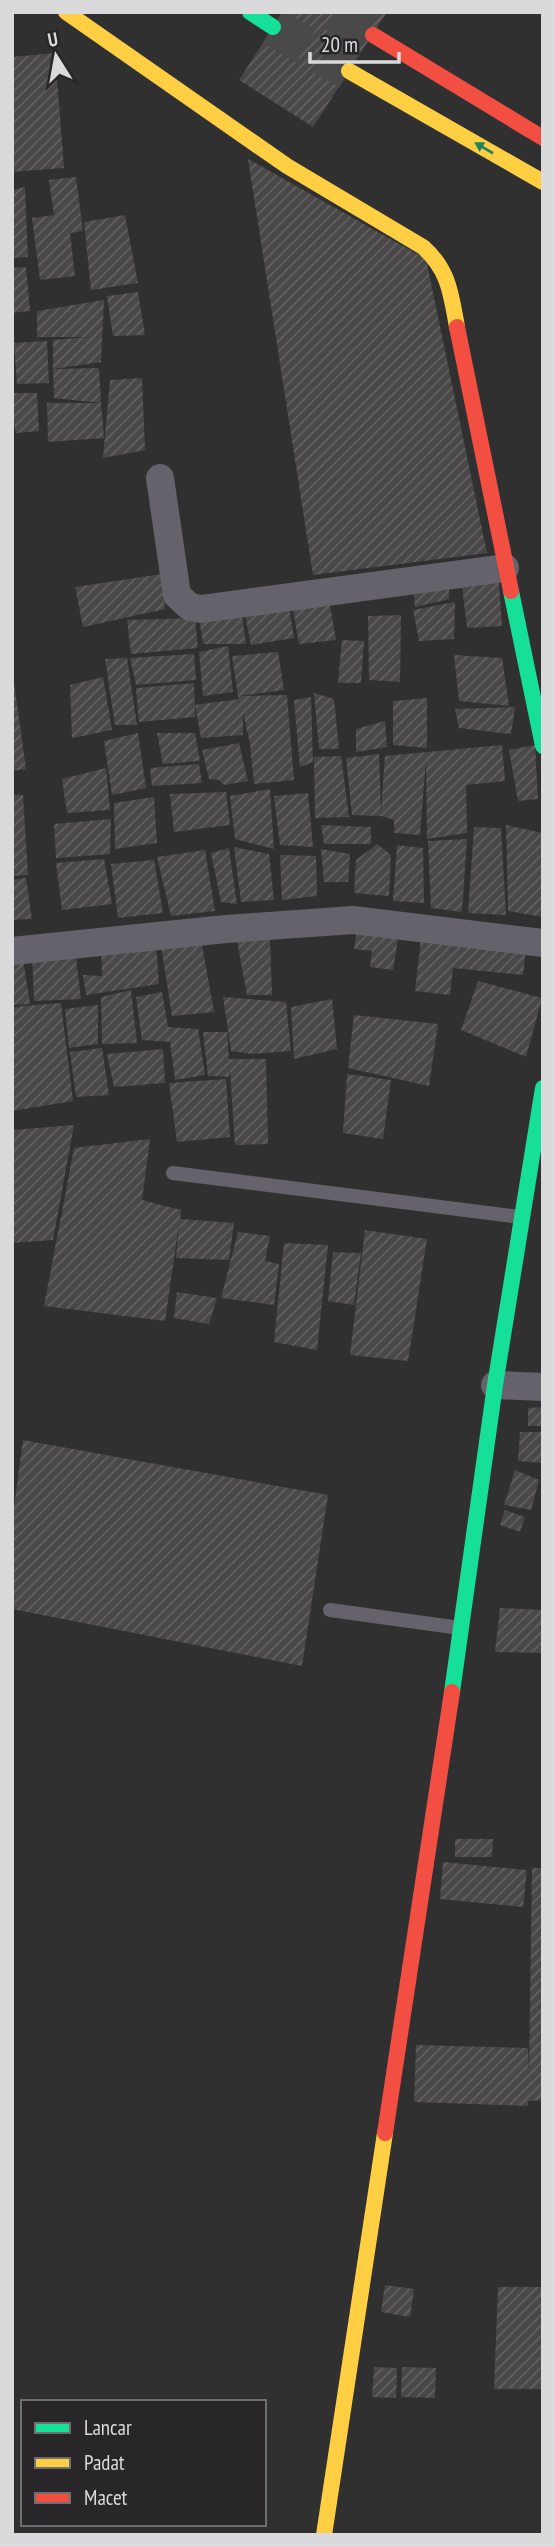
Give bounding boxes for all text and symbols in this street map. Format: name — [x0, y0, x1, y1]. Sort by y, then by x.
north arrow — [21, 21, 91, 91]
scale bar — [310, 21, 399, 65]
text: U — [46, 27, 60, 52]
text: 20 m — [321, 31, 358, 58]
one-way arrow — [474, 141, 493, 154]
legend — [21, 2400, 266, 2526]
text: Lancar — [84, 2414, 132, 2441]
text: Padat — [84, 2449, 125, 2476]
text: Macet — [84, 2484, 128, 2511]

